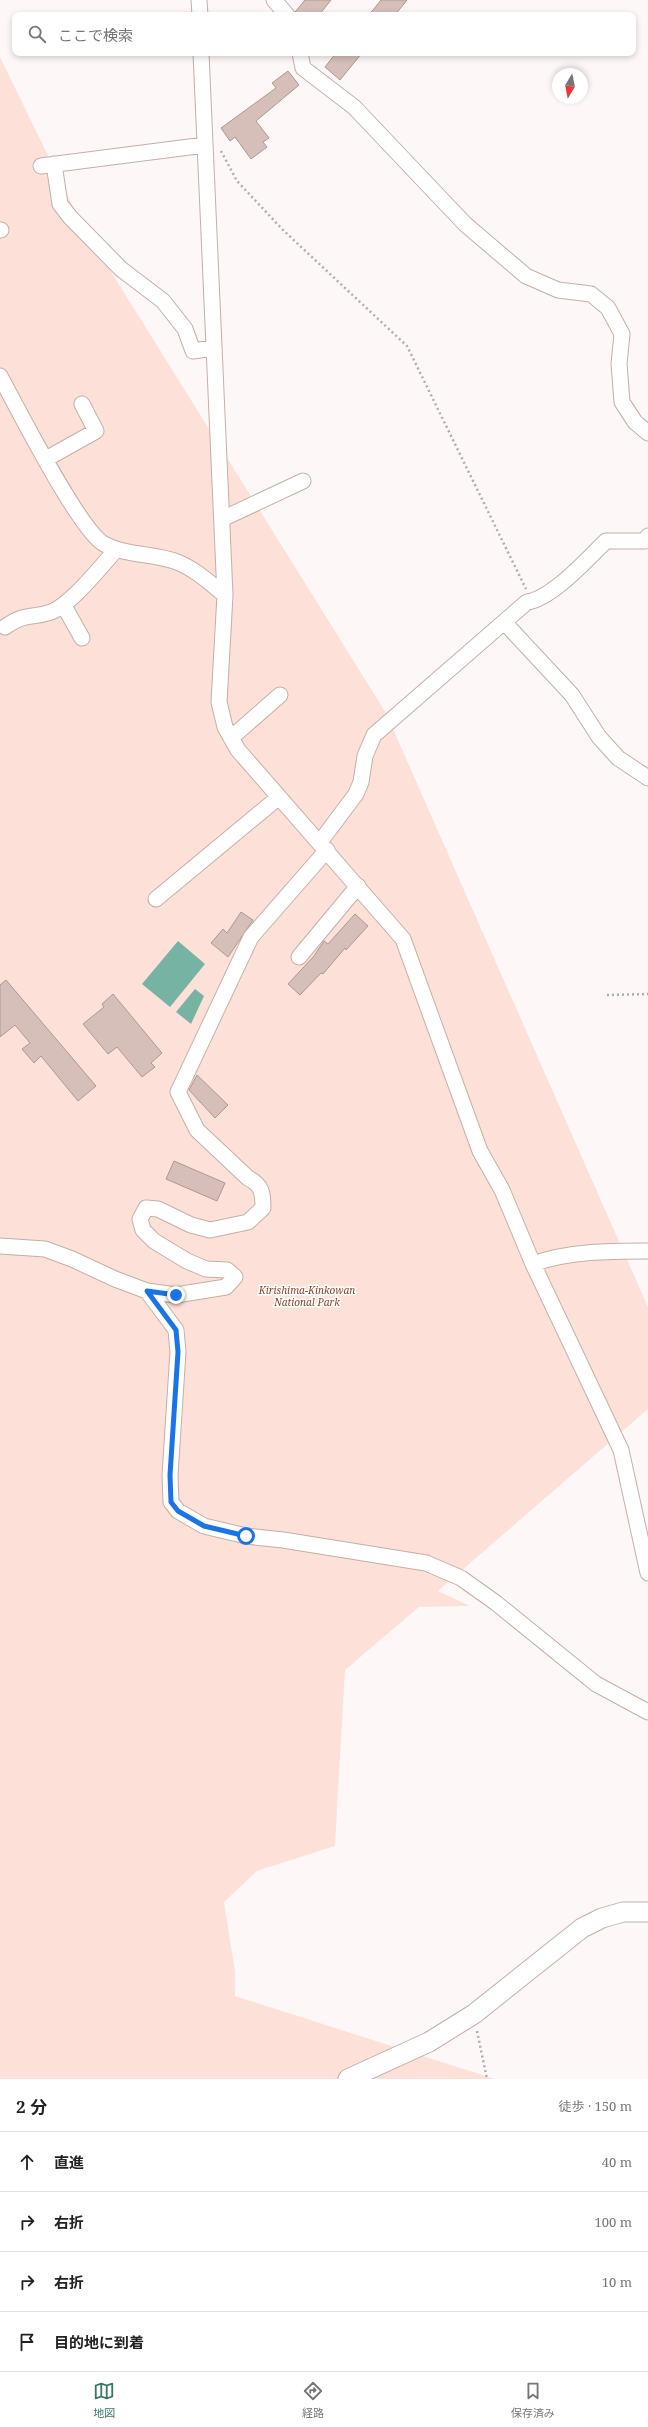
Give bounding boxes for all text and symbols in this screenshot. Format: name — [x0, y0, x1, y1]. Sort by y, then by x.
search box — [12, 12, 636, 56]
icon: search — [26, 23, 48, 45]
text: ここで検索 — [58, 25, 133, 45]
north arrow — [552, 68, 588, 104]
park label: Kirishima-Kinkowan National Park — [258, 1283, 355, 1309]
route end — [167, 1286, 185, 1304]
route start — [237, 1527, 255, 1545]
text: 2 分 — [16, 2095, 47, 2118]
text: 徒歩 · 150 m — [559, 2097, 632, 2115]
icon: ahead — [16, 2151, 38, 2173]
text: 直進 — [54, 2152, 84, 2172]
text: 40 m — [602, 2153, 632, 2171]
icon: right — [16, 2211, 38, 2233]
text: 右折 — [54, 2212, 84, 2232]
text: 100 m — [595, 2213, 632, 2231]
icon: right — [16, 2271, 38, 2293]
text: 右折 — [54, 2272, 84, 2292]
text: 10 m — [602, 2273, 632, 2291]
icon: arrive — [16, 2331, 38, 2353]
text: 目的地に到着 — [54, 2332, 144, 2352]
tab: 地図 — [93, 2380, 115, 2420]
tab: 経路 — [302, 2380, 324, 2420]
tab: 保存済み — [511, 2380, 555, 2420]

